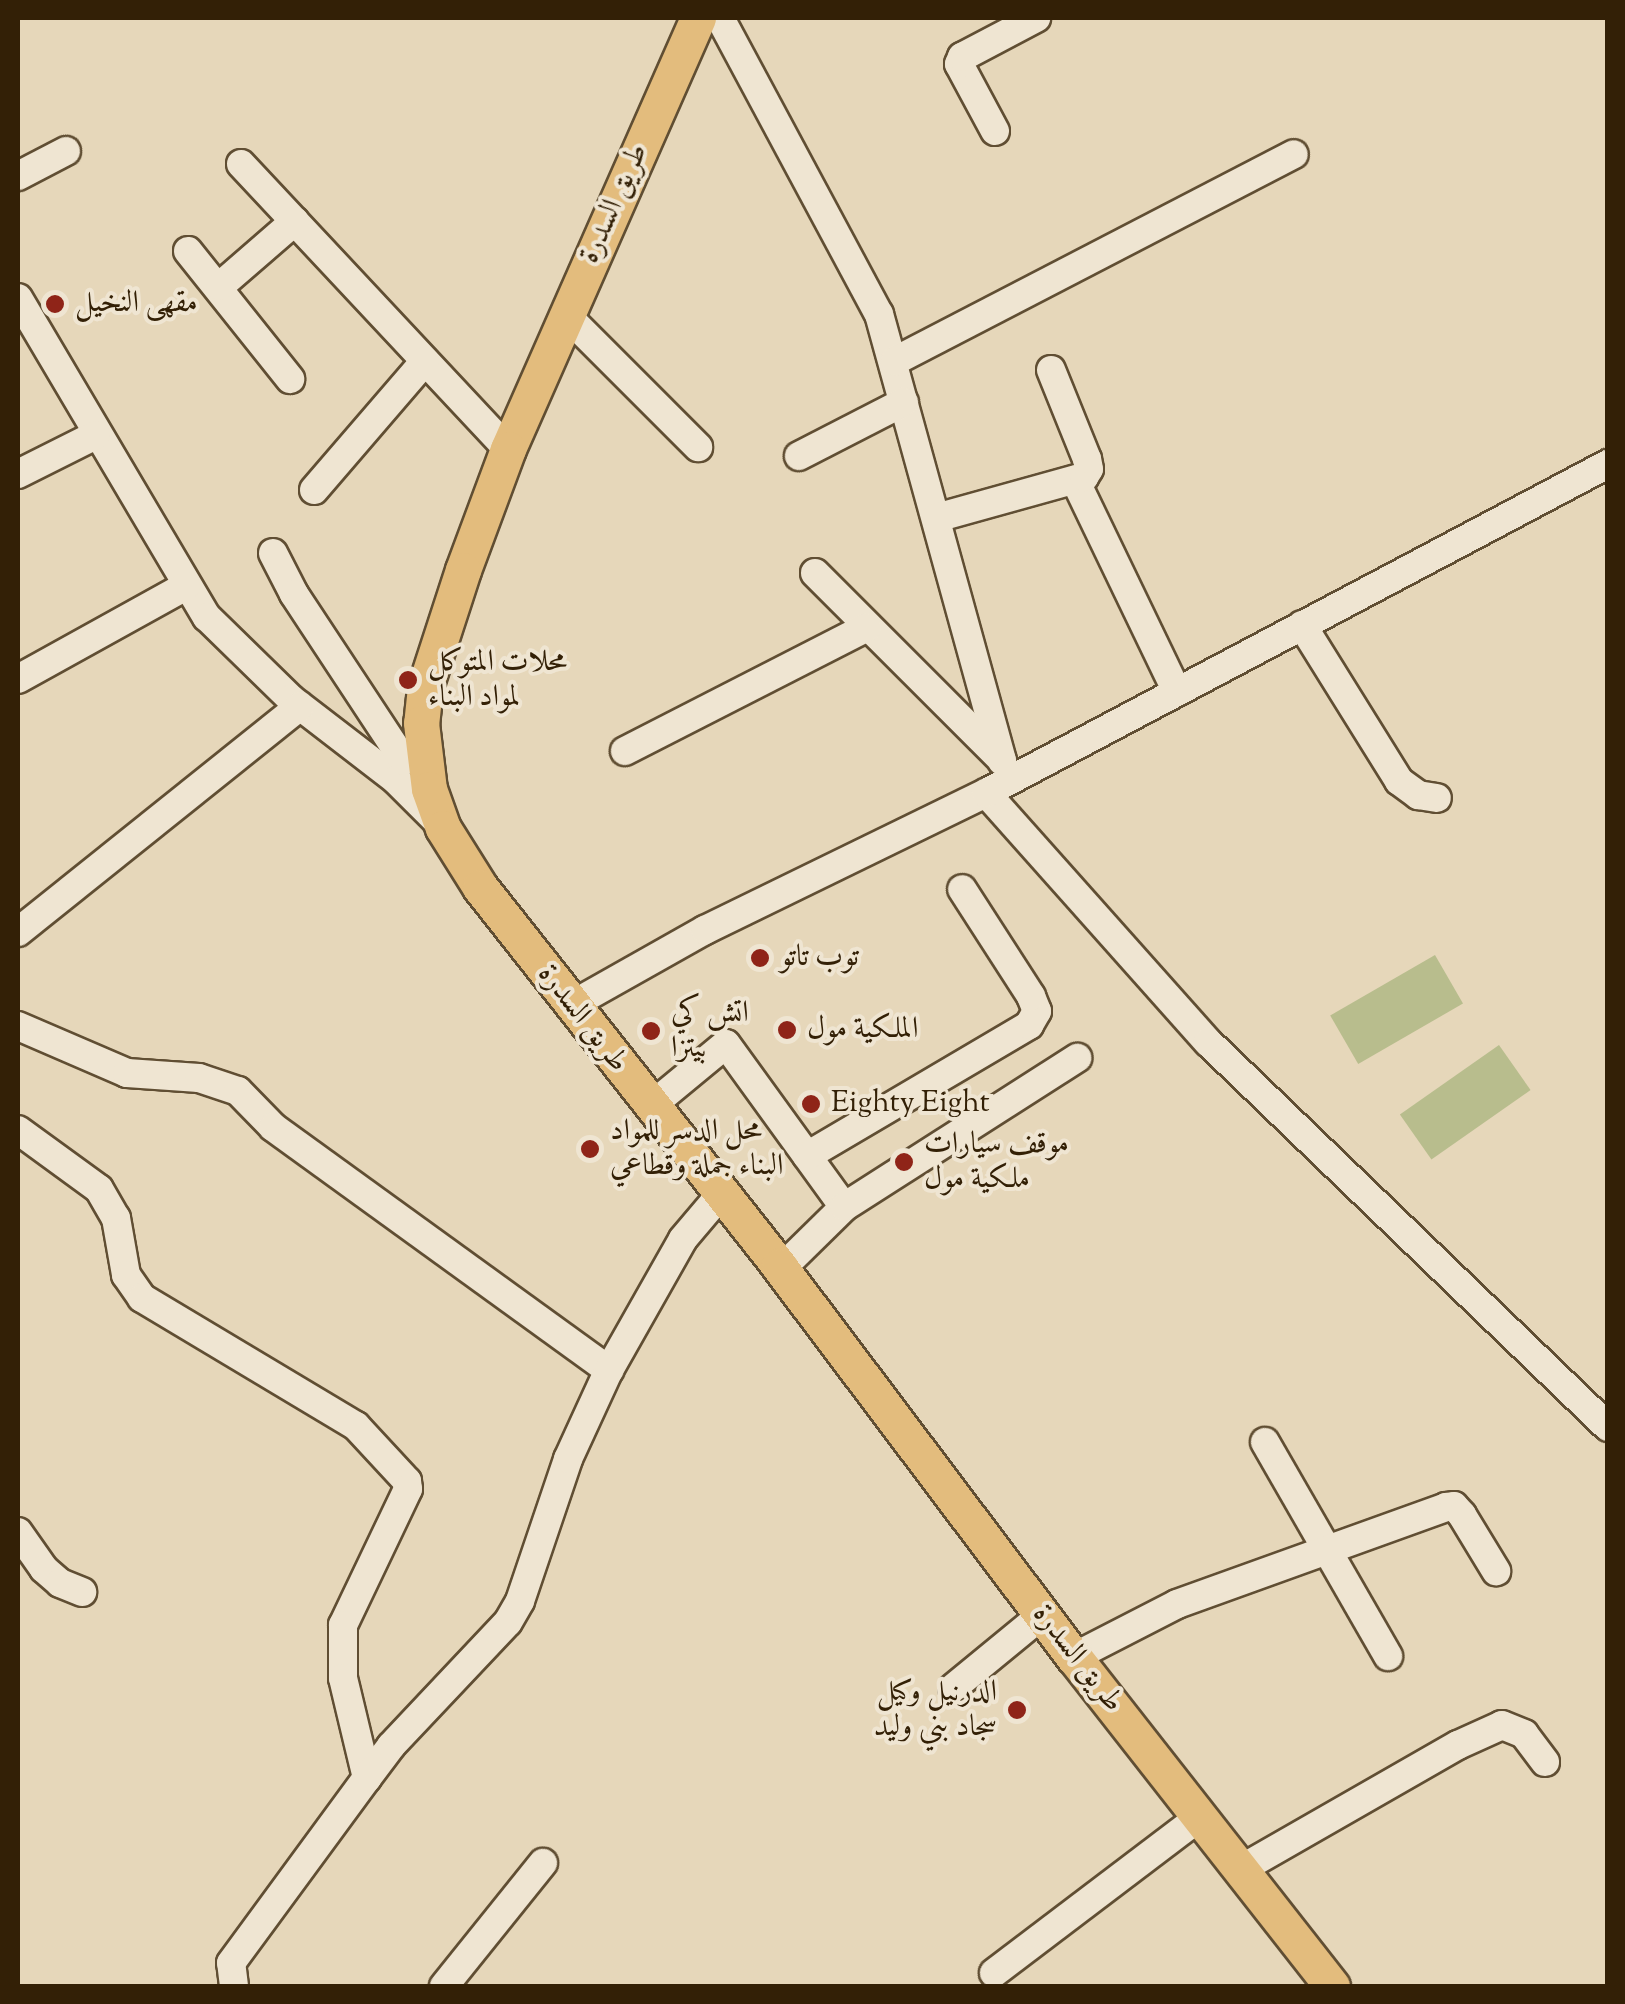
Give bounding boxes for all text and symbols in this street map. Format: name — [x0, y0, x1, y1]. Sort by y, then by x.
street label: طريق السدرة — [573, 139, 657, 269]
place label: مقهى النخيل — [75, 286, 198, 322]
marker: مقهى النخيل — [44, 293, 66, 315]
place label: محلات المتوكل لمواد البناء — [428, 645, 567, 716]
marker: محلات المتوكل لمواد البناء — [397, 669, 419, 691]
place label: توب تاتو — [780, 940, 859, 976]
marker: توب تاتو — [749, 947, 771, 969]
street label: طريق السدرة — [529, 958, 635, 1080]
place label: اتش كي بيتزا — [671, 996, 749, 1066]
place label: الملكية مول — [807, 1012, 918, 1048]
marker: الملكية مول — [776, 1019, 798, 1041]
marker: اتش كي بيتزا — [640, 1020, 662, 1042]
place label: Eighty Eight — [831, 1086, 990, 1122]
marker: Eighty Eight — [800, 1093, 822, 1115]
place label: محل الدسر للمواد البناء جملة وقطاعي — [610, 1114, 784, 1184]
place label: موقف سيارات ملكية مول — [924, 1127, 1069, 1198]
marker: محل الدسر للمواد البناء جملة وقطاعي — [579, 1138, 601, 1160]
marker: موقف سيارات ملكية مول — [893, 1151, 915, 1173]
street label: طريق السدرة — [1024, 1598, 1130, 1720]
place label: الدرنيل وكيل سجاد بني وليد — [874, 1675, 997, 1746]
marker: الدرنيل وكيل سجاد بني وليد — [1006, 1699, 1028, 1721]

